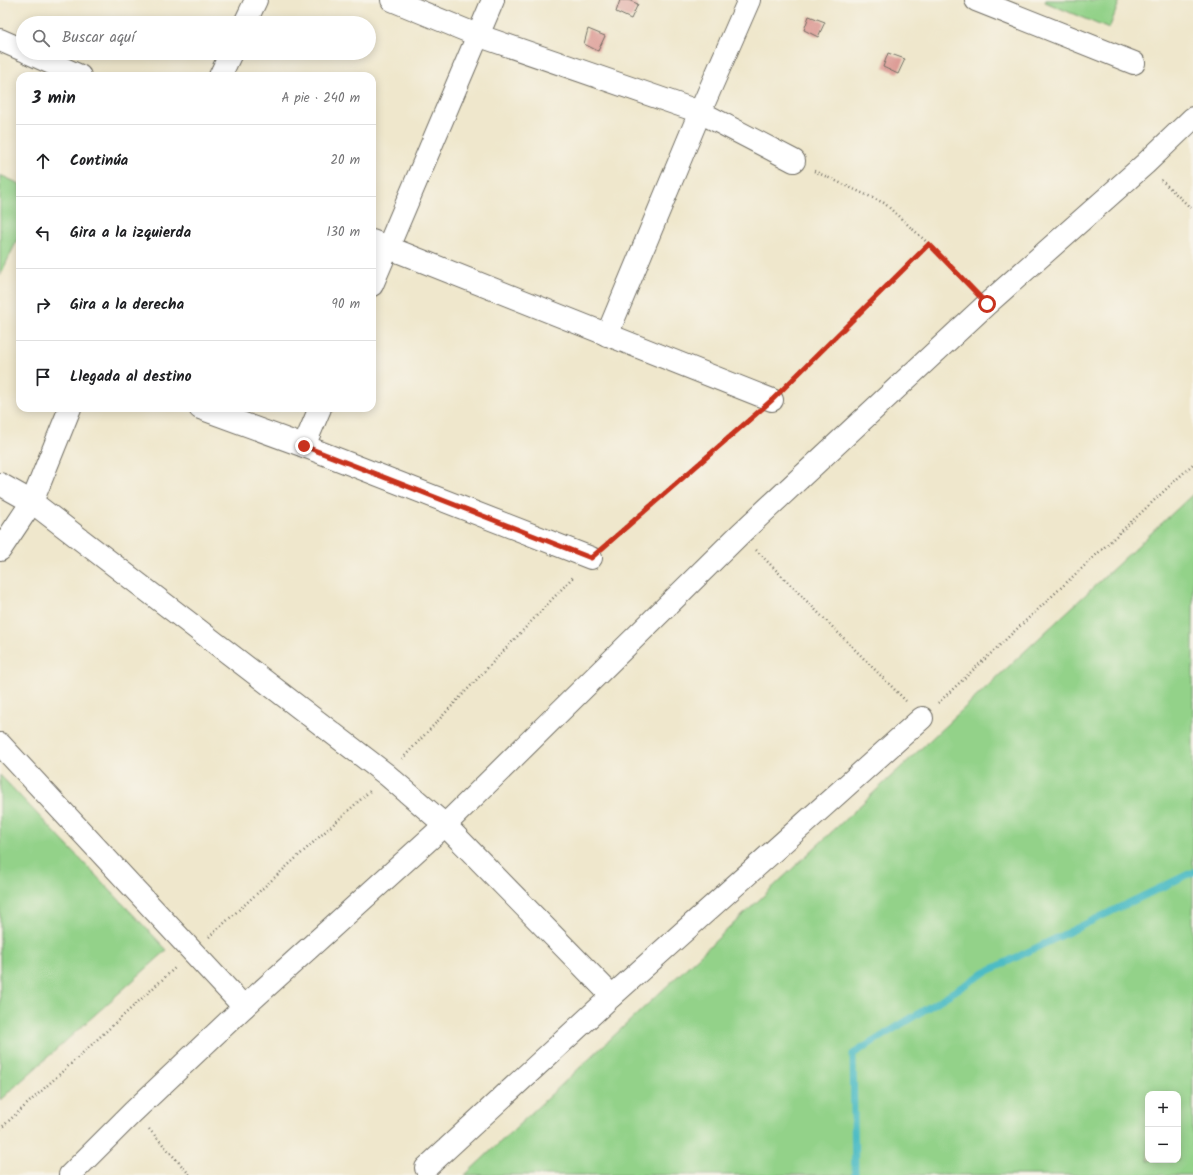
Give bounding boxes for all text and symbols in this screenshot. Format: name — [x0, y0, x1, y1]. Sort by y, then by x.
search box — [16, 16, 376, 60]
text: Buscar aquí — [62, 26, 135, 50]
icon: search — [30, 27, 52, 49]
text: 3 min — [32, 85, 76, 112]
text: A pie · 240 m — [281, 88, 360, 109]
text: Continúa — [70, 149, 128, 173]
icon: ahead — [32, 150, 54, 172]
text: 20 m — [330, 150, 360, 171]
text: Gira a la izquierda — [70, 221, 191, 245]
icon: left — [32, 222, 54, 244]
text: 130 m — [326, 222, 360, 243]
text: Gira a la derecha — [70, 293, 184, 317]
icon: right — [32, 294, 54, 316]
text: 90 m — [332, 294, 360, 315]
route start — [978, 295, 996, 313]
text: Llegada al destino — [70, 365, 192, 389]
icon: arrive — [32, 366, 54, 388]
route end — [295, 437, 313, 455]
map controls — [1145, 1091, 1181, 1163]
button: + — [1145, 1091, 1181, 1127]
button: − — [1145, 1127, 1181, 1163]

